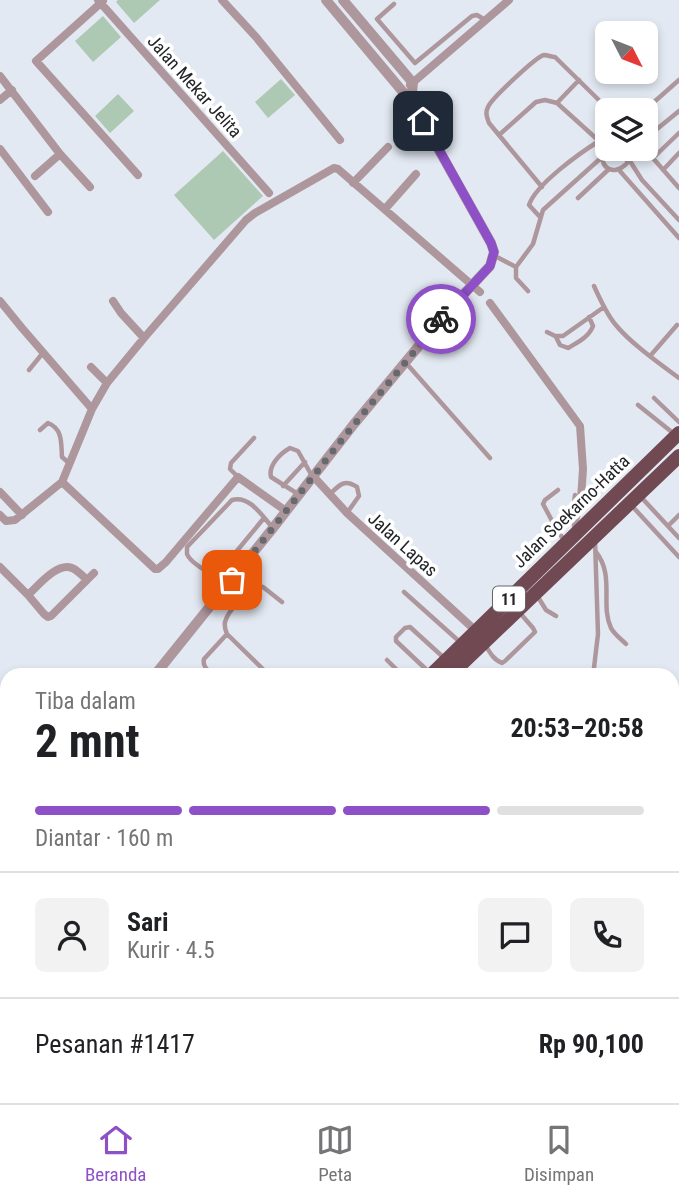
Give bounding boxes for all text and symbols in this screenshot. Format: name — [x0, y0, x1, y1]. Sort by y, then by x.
north arrow — [595, 21, 658, 84]
map controls — [595, 21, 658, 161]
street label: Jalan Mekar Jelita — [143, 30, 247, 142]
pin — [393, 91, 453, 151]
button: layers — [595, 98, 658, 161]
icon: home — [404, 102, 442, 140]
courier — [406, 284, 476, 354]
icon: bike — [422, 300, 460, 338]
street label: Jalan Soekarno-Hatta — [509, 450, 633, 572]
street label: Jalan Lapas — [364, 507, 442, 581]
pin — [202, 550, 262, 610]
icon: bag — [213, 561, 251, 599]
road number: 11 — [493, 586, 525, 612]
text: Tiba dalam — [35, 688, 136, 715]
text: 20:53–20:58 — [510, 713, 644, 743]
text: 2 mnt — [35, 714, 140, 768]
text: Diantar · 160 m — [35, 825, 173, 852]
button: person — [35, 898, 109, 972]
button: chat — [478, 898, 552, 972]
button: phone — [570, 898, 644, 972]
text: Sari — [127, 907, 168, 937]
text: Kurir · 4.5 — [127, 937, 215, 964]
text: Pesanan #1417 — [35, 1029, 195, 1059]
text: Rp 90,100 — [539, 1029, 644, 1059]
tab: Beranda — [85, 1121, 146, 1186]
tab: Peta — [316, 1121, 354, 1186]
tab: Disimpan — [524, 1121, 594, 1186]

